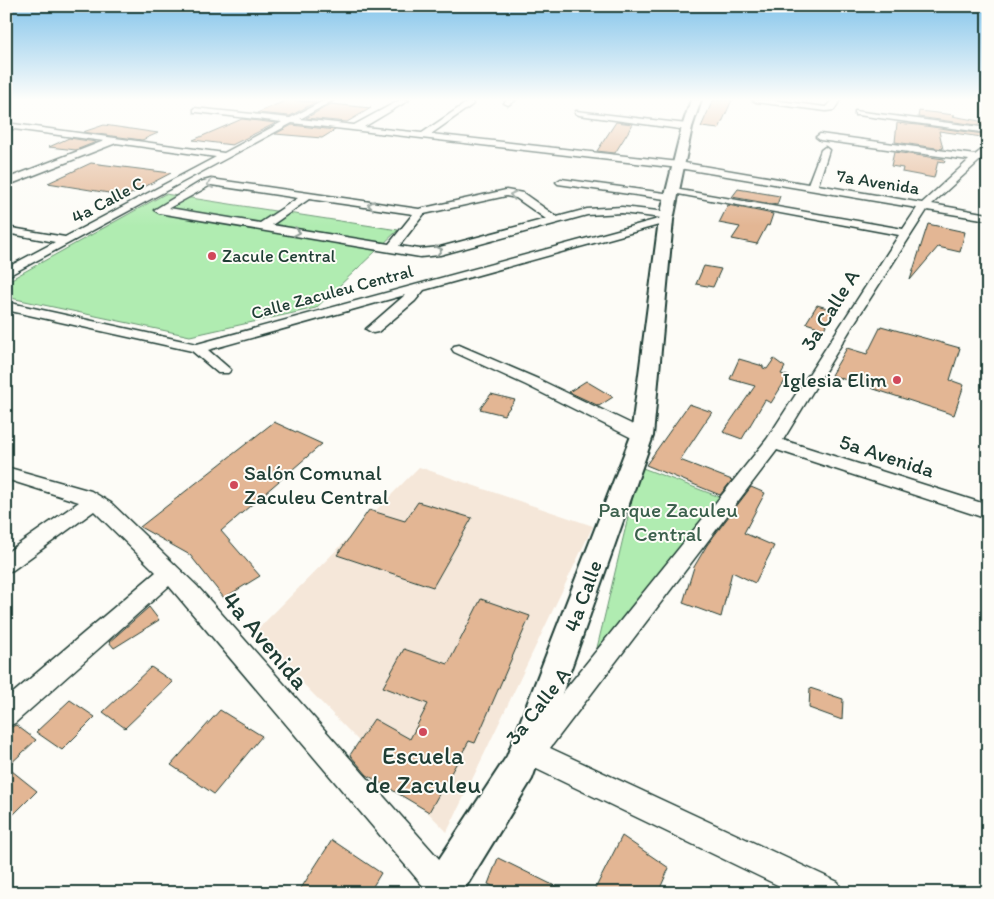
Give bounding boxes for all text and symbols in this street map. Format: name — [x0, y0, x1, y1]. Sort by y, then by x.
street label: 7a Avenida — [835, 165, 922, 200]
street label: 4a Calle C — [68, 172, 148, 228]
one-way arrow — [205, 178, 213, 189]
one-way arrow — [508, 190, 517, 201]
one-way arrow — [366, 200, 374, 211]
one-way arrow — [293, 227, 302, 237]
place label: Zacule Central — [222, 245, 336, 267]
one-way arrow — [435, 245, 444, 256]
marker: Zacule Central — [206, 250, 218, 262]
street label: Calle Zaculeu Central — [248, 260, 416, 324]
street label: 3a Calle A — [795, 264, 865, 355]
place label: Iglesia Elim — [782, 367, 887, 392]
marker: Iglesia Elim — [891, 374, 903, 386]
street label: 5a Avenida — [836, 428, 938, 483]
place label: Salón Comunal Zaculeu Central — [244, 460, 389, 509]
marker: Salón Comunal Zaculeu Central — [228, 479, 240, 491]
park label: Parque Zaculeu Central — [598, 497, 738, 546]
street label: 4a Calle — [558, 557, 607, 635]
street label: 4a Avenida — [216, 585, 316, 695]
street label: 3a Calle A — [500, 662, 576, 749]
marker: Escuela de Zaculeu — [417, 726, 429, 738]
place label: Escuela de Zaculeu — [365, 740, 481, 799]

